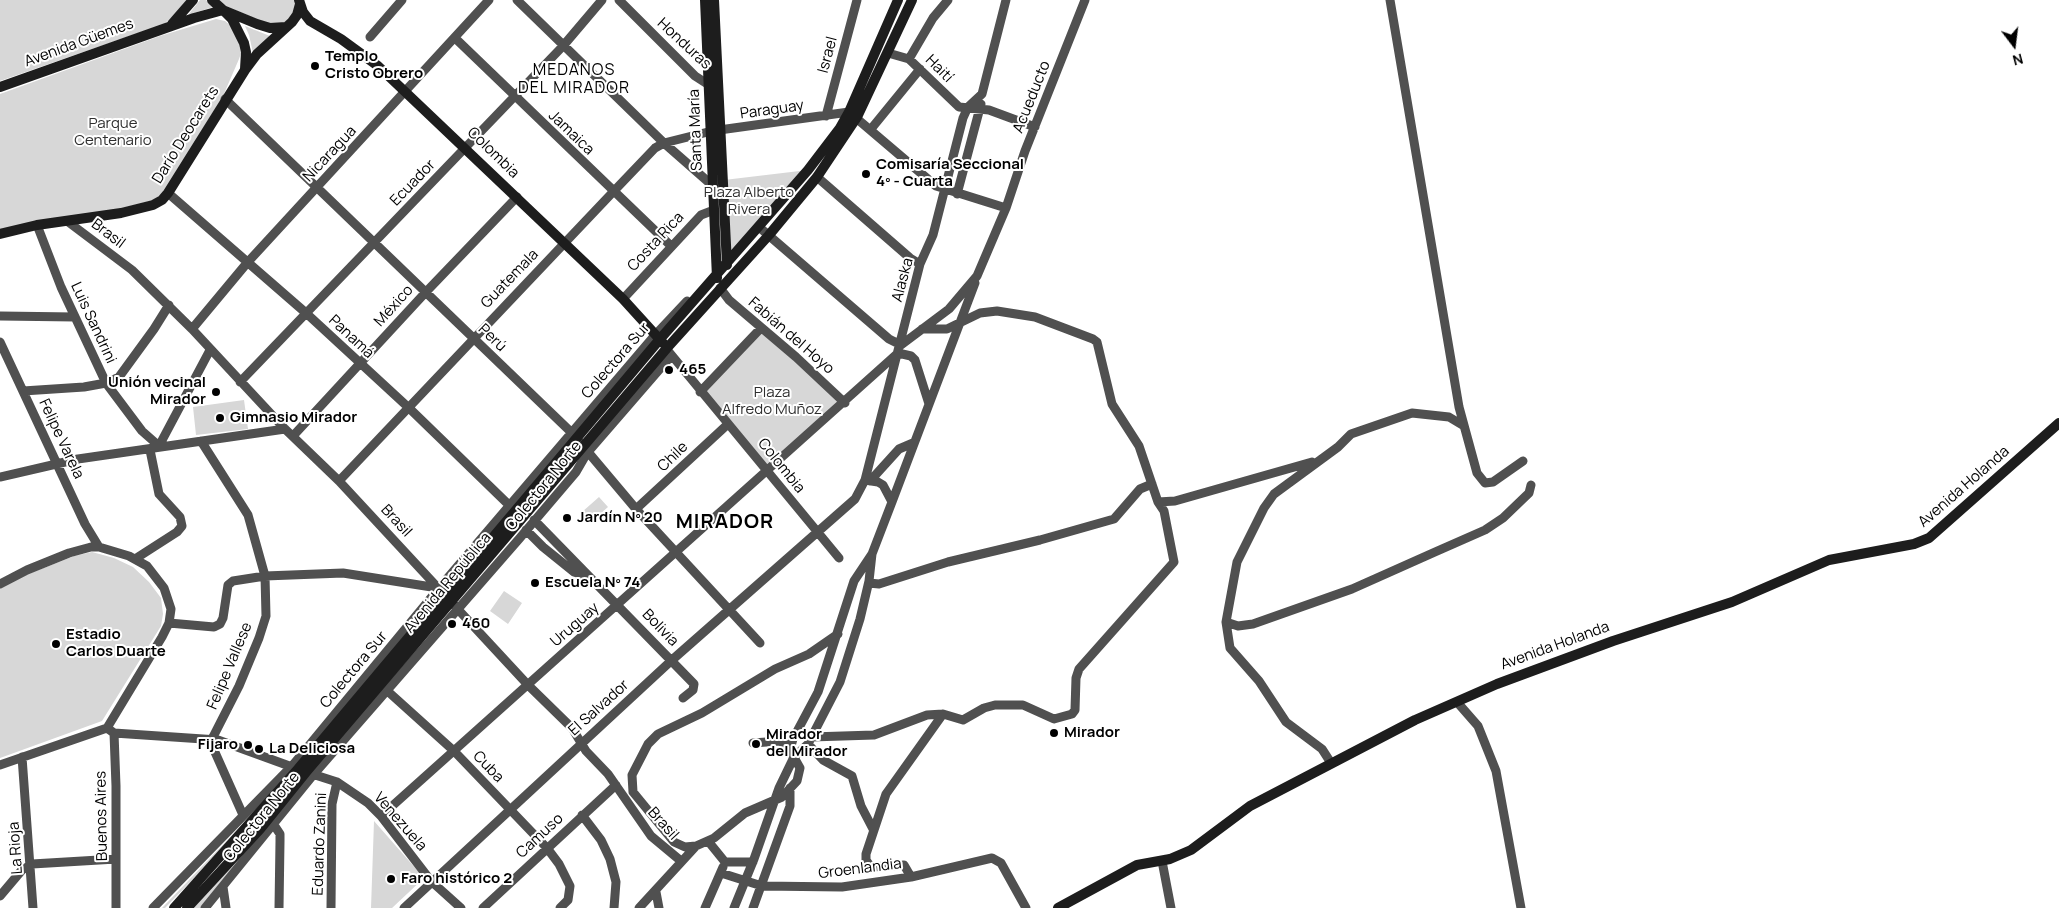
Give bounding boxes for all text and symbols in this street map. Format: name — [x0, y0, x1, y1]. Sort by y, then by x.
street label: Avenida Güemes — [22, 15, 136, 71]
street label: Honduras — [653, 15, 715, 73]
north arrow — [1989, 20, 2039, 70]
street label: Israel — [815, 35, 841, 75]
place label: Templo Cristo Obrero — [325, 48, 423, 83]
text: N — [2011, 49, 2025, 70]
street label: Haití — [921, 51, 957, 87]
street label: Acueducto — [1009, 58, 1055, 136]
marker: Templo Cristo Obrero — [309, 60, 321, 72]
district label: MEDANOS DEL MIRADOR — [517, 61, 631, 99]
street label: Darío Deocarets — [149, 83, 223, 187]
street label: Santa María — [686, 89, 706, 171]
street label: Paraguay — [739, 97, 805, 123]
street label: Jamaica — [544, 107, 598, 159]
park label: Parque Centenario — [74, 115, 152, 150]
street label: Nicaragua — [300, 122, 360, 186]
street label: Colombia — [463, 124, 523, 182]
street label: Ecuador — [387, 156, 439, 210]
place label: Comisaría Seccional 4º - Cuarta — [876, 156, 1024, 191]
marker: Comisaría Seccional 4º - Cuarta — [860, 168, 872, 180]
park label: Plaza Alberto Rivera — [704, 184, 794, 219]
street label: Costa Rica — [624, 209, 688, 275]
street label: Brasil — [88, 216, 128, 252]
street label: Guatemala — [477, 246, 543, 312]
street label: Alaska — [888, 256, 918, 304]
street label: Luis Sandrini — [66, 280, 120, 366]
street label: México — [371, 282, 417, 330]
street label: Fabián del Hoyo — [744, 294, 838, 378]
street label: Panamá — [325, 312, 377, 362]
street label: Colectora Sur — [578, 319, 654, 403]
street label: Perú — [474, 320, 510, 356]
place label: 465 — [679, 361, 706, 379]
marker: 465 — [663, 364, 675, 376]
place label: Unión vecinal Mirador — [108, 374, 206, 409]
park label: Plaza Alfredo Muñoz — [722, 384, 822, 419]
marker: Unión vecinal Mirador — [210, 386, 222, 398]
street label: Felipe Varela — [35, 396, 87, 482]
place label: Gimnasio Mirador — [230, 409, 357, 427]
marker: Gimnasio Mirador — [214, 412, 226, 424]
street label: Colombia — [753, 435, 809, 497]
street label: Colectora Norte — [502, 438, 586, 534]
street label: Chile — [654, 438, 692, 476]
street label: Avenida Holanda — [1915, 443, 2013, 531]
street label: Brasil — [377, 501, 415, 541]
place label: Jardín Nº 20 — [577, 509, 663, 527]
district label: MIRADOR — [675, 510, 775, 534]
marker: Jardín Nº 20 — [561, 512, 573, 524]
street label: Avenida República — [401, 529, 495, 637]
place label: Escuela Nº 74 — [545, 574, 640, 592]
marker: Escuela Nº 74 — [529, 577, 541, 589]
street label: Uruguay — [547, 599, 603, 651]
street label: Bolivia — [638, 606, 682, 650]
place label: 460 — [462, 615, 490, 633]
marker: 460 — [446, 618, 458, 630]
street label: Avenida Holanda — [1498, 618, 1612, 674]
street label: Felipe Vallese — [204, 620, 256, 712]
place label: Estadio Carlos Duarte — [66, 626, 166, 661]
street label: Colectora Sur — [317, 628, 391, 712]
marker: Estadio Carlos Duarte — [50, 638, 62, 650]
street label: El Salvador — [565, 676, 633, 740]
place label: Mirador — [1064, 724, 1120, 742]
place label: Mirador del Mirador — [766, 726, 847, 761]
marker: Mirador — [1048, 727, 1060, 739]
place label: Fijaro — [198, 736, 238, 754]
marker: Mirador del Mirador — [750, 738, 762, 750]
marker: Fijaro — [242, 739, 254, 751]
place label: La Deliciosa — [269, 740, 355, 758]
marker: La Deliciosa — [253, 743, 265, 755]
street label: Cuba — [469, 747, 507, 787]
street label: Colectora Norte — [220, 769, 304, 865]
street label: Buenos Aires — [92, 771, 112, 861]
street label: Venezuela — [370, 789, 430, 855]
street label: Eduardo Zanini — [309, 792, 331, 896]
street label: Brasil — [644, 804, 682, 844]
street label: Camuso — [513, 810, 567, 862]
street label: La Rioja — [5, 821, 27, 875]
street label: Groenlandia — [817, 855, 903, 883]
place label: Faro histórico 2 — [401, 870, 512, 888]
marker: Faro histórico 2 — [385, 873, 397, 885]

